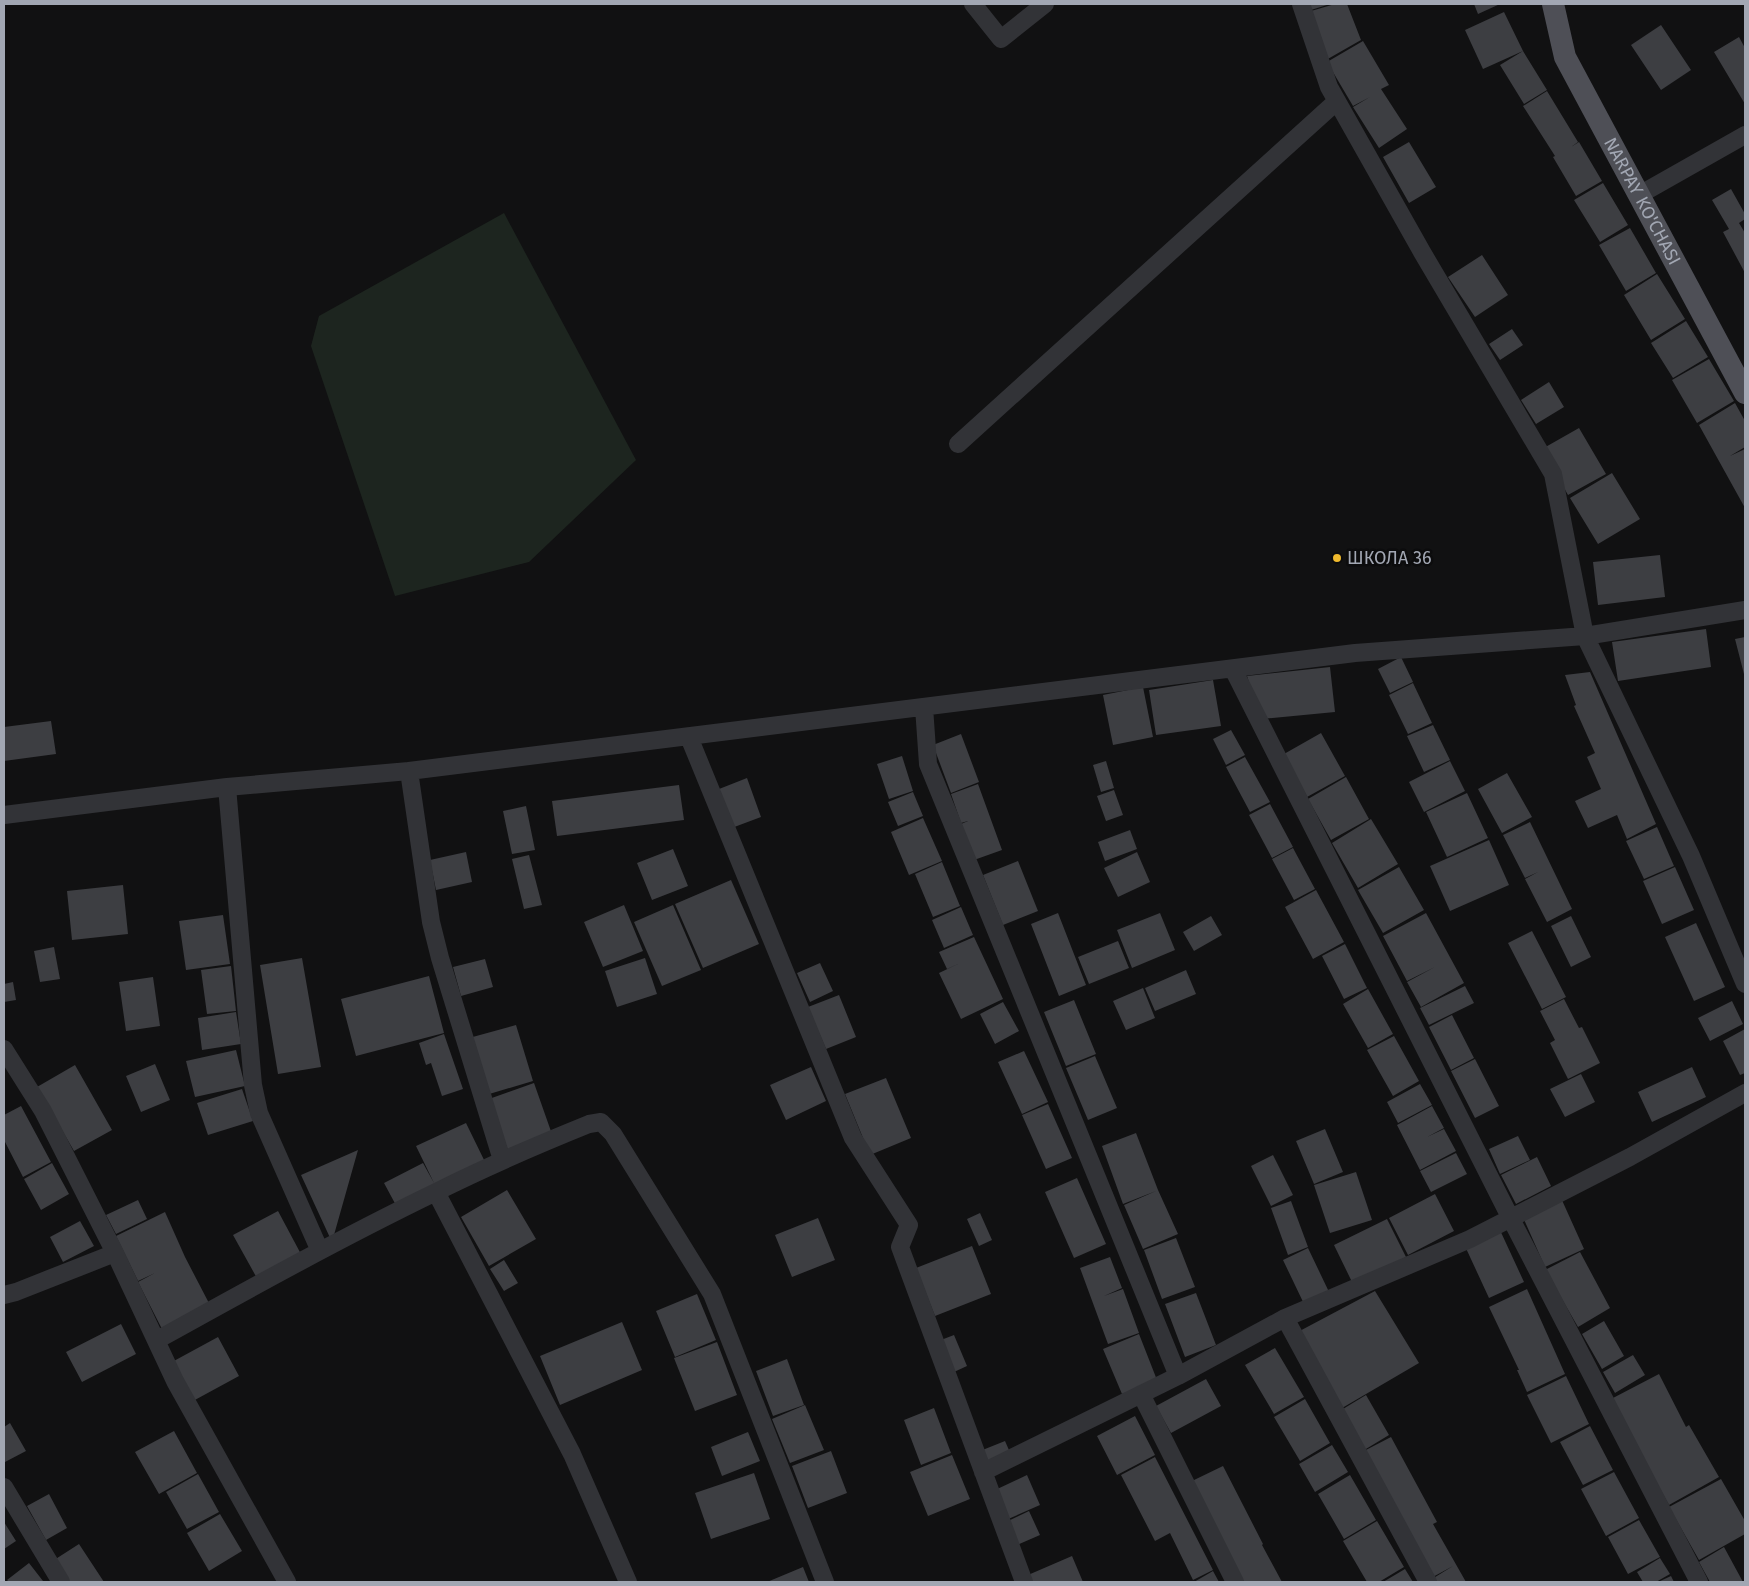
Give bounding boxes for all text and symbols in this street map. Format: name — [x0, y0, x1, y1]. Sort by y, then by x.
street label: NARPAY KO'CHASI — [1599, 134, 1685, 269]
place label: ШКОЛА 36 — [1347, 547, 1432, 569]
marker: ШКОЛА 36 — [1331, 552, 1343, 564]

